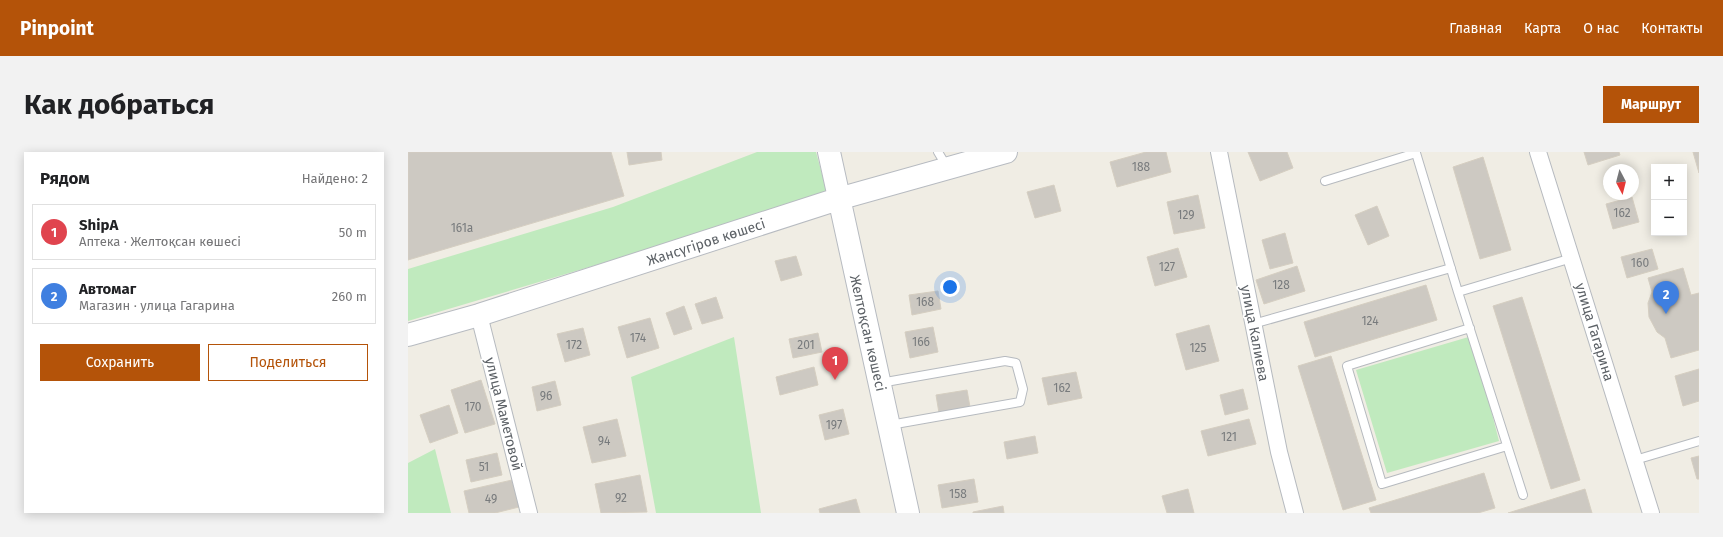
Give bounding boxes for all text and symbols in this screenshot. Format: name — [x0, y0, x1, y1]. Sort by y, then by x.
text: Pinpoint — [20, 17, 94, 40]
text: Главная — [1449, 20, 1502, 37]
text: Карта — [1524, 20, 1561, 37]
text: О нас — [1583, 20, 1619, 37]
text: Контакты — [1641, 20, 1703, 37]
button: Маршрут — [1603, 86, 1699, 123]
text: Как добраться — [24, 88, 214, 121]
house number: 188 — [1132, 160, 1151, 174]
north arrow — [1603, 164, 1639, 200]
map controls — [1651, 164, 1687, 236]
button: + — [1651, 164, 1687, 200]
text: Рядом — [40, 168, 90, 189]
text: Найдено: 2 — [302, 171, 368, 186]
button: − — [1651, 200, 1687, 236]
house number: 162 — [1613, 206, 1631, 220]
house number: 129 — [1177, 208, 1195, 222]
street label: Жансүгіров көшесі — [645, 215, 768, 270]
text: ShipA — [79, 216, 118, 234]
house number: 161а — [451, 221, 473, 235]
text: 1 — [51, 225, 57, 240]
text: 50 m — [339, 225, 367, 240]
text: Аптека · Желтоқсан көшесі — [79, 234, 241, 249]
house number: 160 — [1631, 256, 1649, 270]
house number: 127 — [1159, 260, 1175, 274]
street label: Желтоқсан көшесі — [846, 273, 889, 393]
your location — [940, 277, 960, 297]
house number: 128 — [1272, 278, 1290, 292]
text: Автомаг — [79, 280, 136, 298]
street label: улица Гагарина — [1572, 281, 1618, 383]
pin: 2 — [1653, 281, 1679, 314]
street label: улица Калиева — [1237, 283, 1272, 383]
text: 2 — [51, 289, 57, 304]
text: 260 m — [332, 289, 367, 304]
house number: 168 — [916, 295, 934, 309]
text: Магазин · улица Гагарина — [79, 298, 235, 313]
house number: 124 — [1361, 314, 1379, 328]
house number: 174 — [630, 331, 647, 345]
house number: 166 — [912, 335, 930, 349]
house number: 172 — [566, 338, 582, 352]
house number: 201 — [797, 338, 815, 352]
house number: 125 — [1189, 341, 1207, 355]
button: Сохранить — [40, 344, 200, 381]
button: Поделиться — [208, 344, 368, 381]
pin: 1 — [822, 347, 848, 380]
street label: улица Маметовой — [481, 356, 526, 473]
house number: 162 — [1053, 381, 1071, 395]
house number: 96 — [540, 389, 552, 403]
house number: 170 — [464, 400, 482, 414]
house number: 197 — [826, 418, 842, 432]
house number: 121 — [1221, 430, 1237, 444]
house number: 94 — [598, 434, 611, 448]
house number: 51 — [479, 460, 489, 474]
house number: 158 — [949, 487, 967, 501]
house number: 92 — [615, 491, 627, 505]
house number: 49 — [485, 492, 497, 506]

